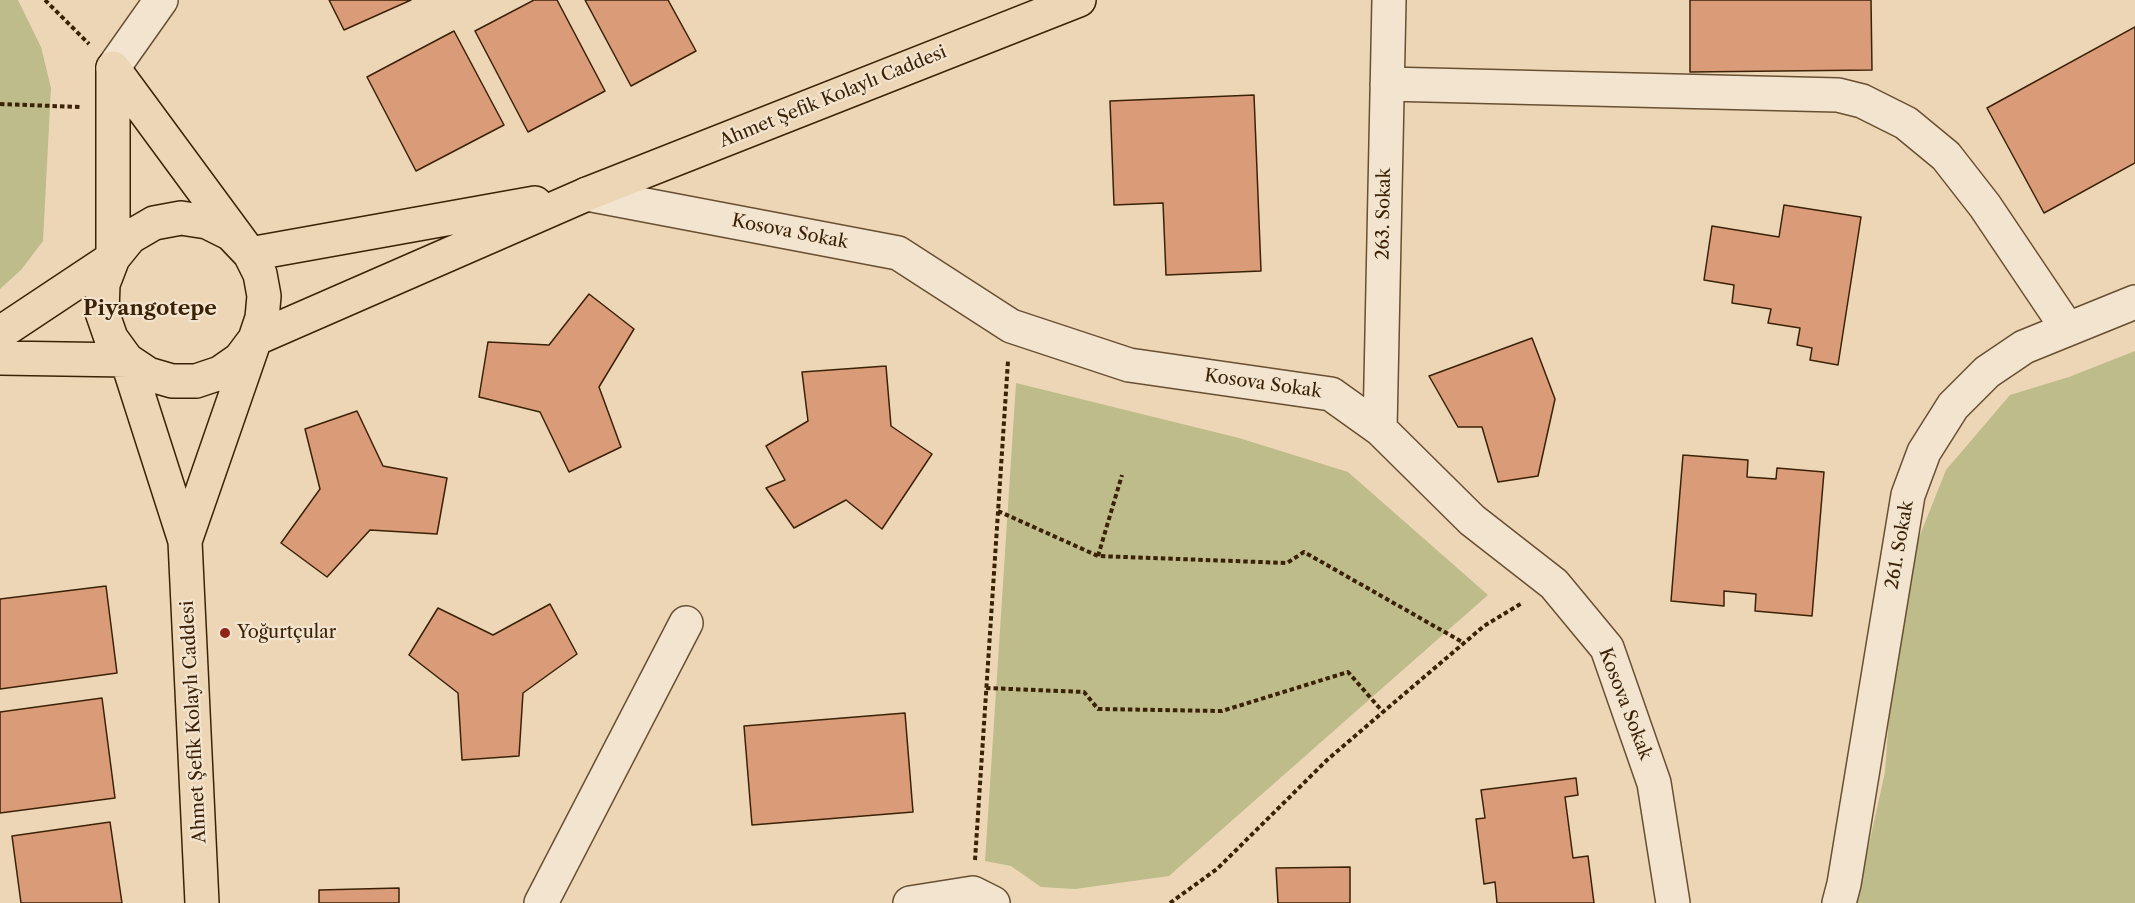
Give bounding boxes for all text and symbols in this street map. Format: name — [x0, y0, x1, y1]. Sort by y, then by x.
street label: Ahmet Şefik Kolaylı Caddesi — [716, 41, 950, 153]
street label: 263. Sokak — [1372, 168, 1396, 260]
street label: Kosova Sokak — [730, 210, 850, 254]
district label: Piyangotepe — [83, 296, 217, 322]
street label: Kosova Sokak — [1203, 365, 1323, 403]
street label: 261. Sokak — [1882, 499, 1918, 591]
street label: Ahmet Şefik Kolaylı Caddesi — [177, 600, 211, 844]
place label: Yoğurtçular — [237, 622, 336, 644]
marker: Yoğurtçular — [218, 626, 232, 640]
street label: Kosova Sokak — [1594, 645, 1656, 763]

